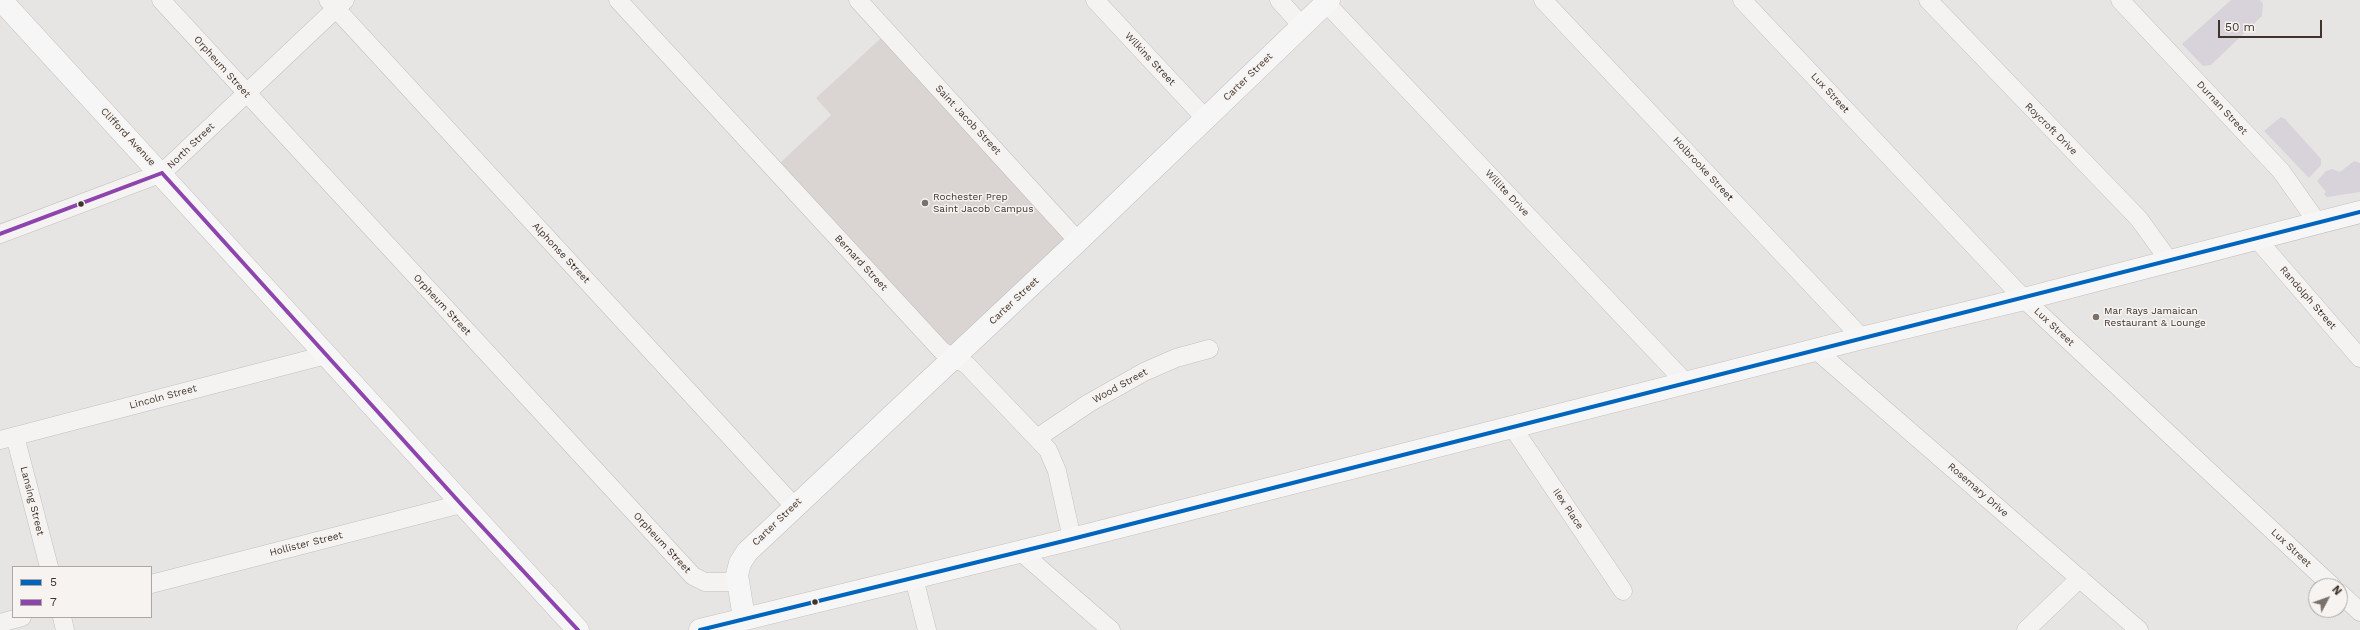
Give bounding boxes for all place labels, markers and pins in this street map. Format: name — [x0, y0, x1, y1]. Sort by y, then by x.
place label: Rochester Prep Saint Jacob Campus — [933, 191, 1034, 214]
marker: Rochester Prep Saint Jacob Campus — [920, 198, 930, 208]
unlabelled marker — [76, 199, 86, 209]
place label: Mar Rays Jamaican Restaurant & Lounge — [2104, 305, 2206, 328]
marker: Mar Rays Jamaican Restaurant & Lounge — [2091, 312, 2101, 322]
unlabelled marker — [810, 597, 820, 607]

